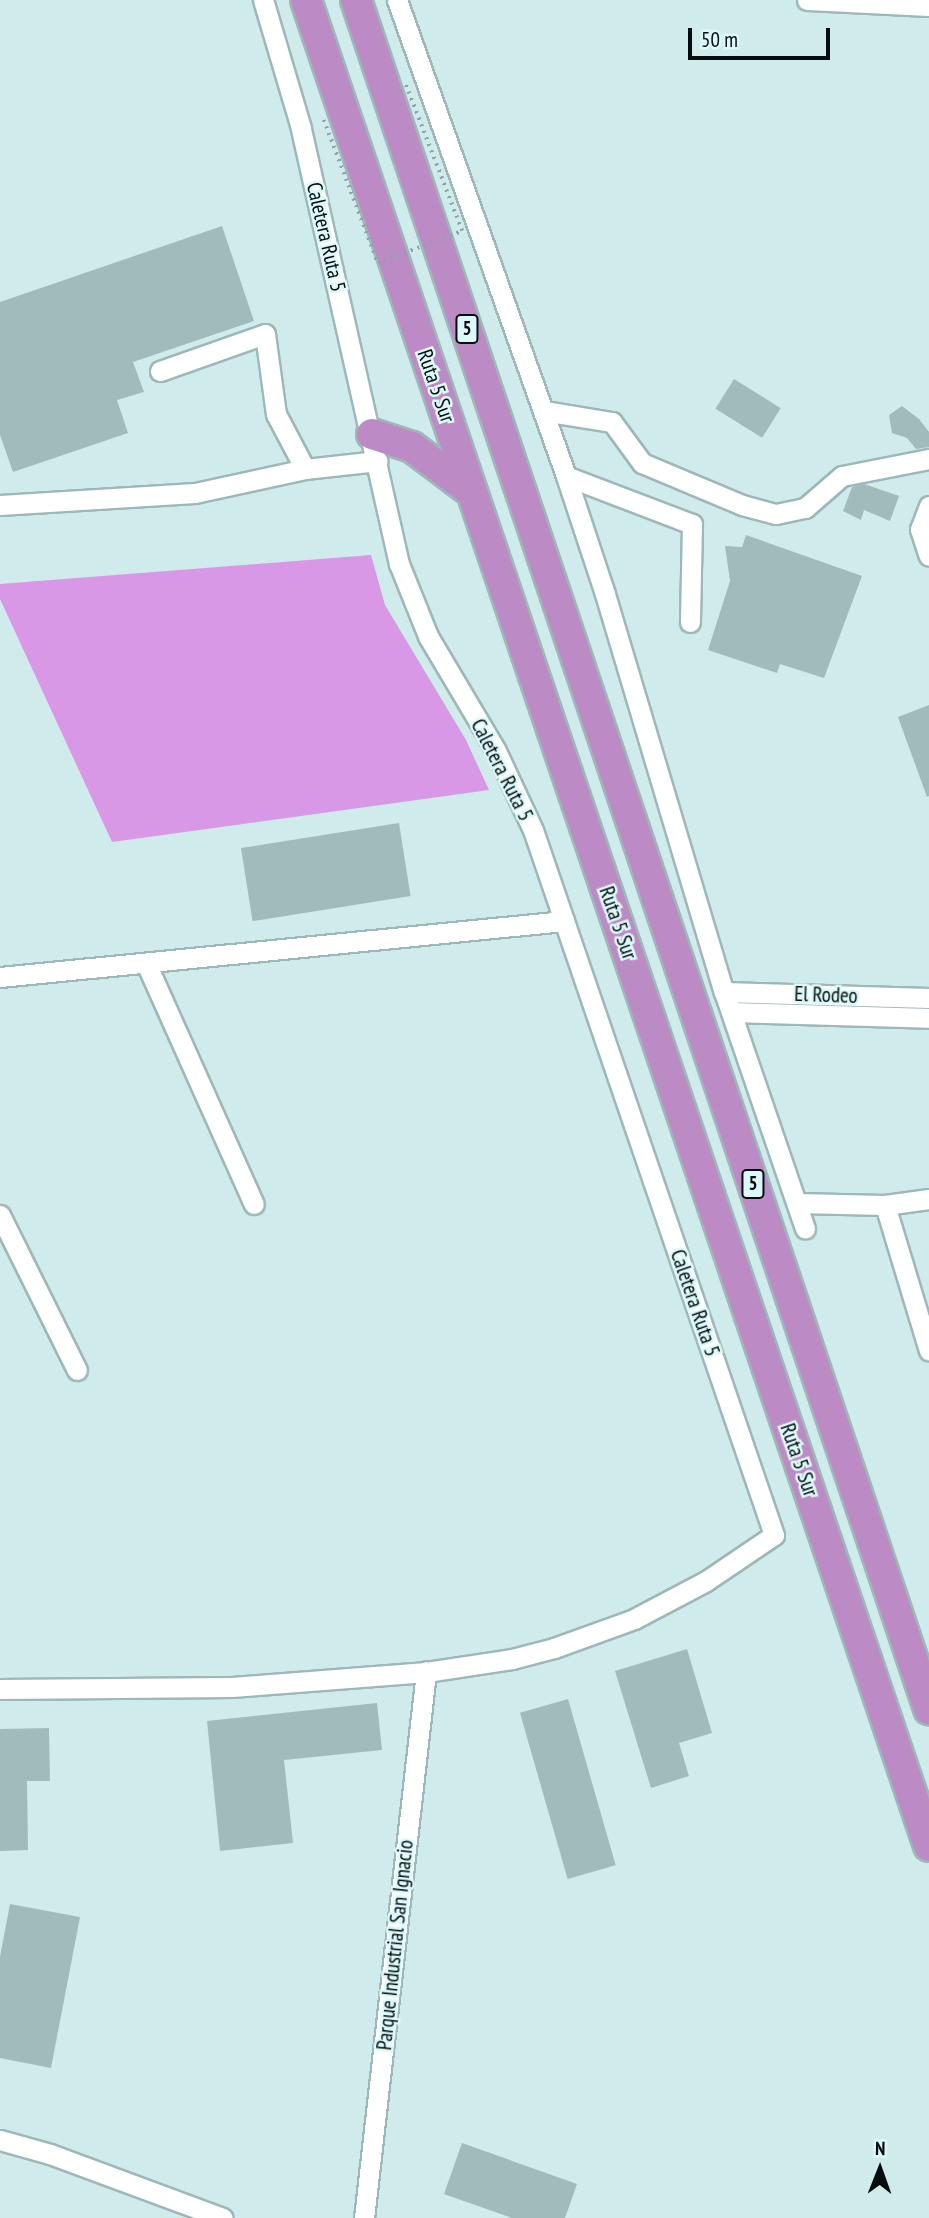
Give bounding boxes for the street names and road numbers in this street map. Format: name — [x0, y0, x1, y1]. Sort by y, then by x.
street label: Caletera Ruta 5 — [301, 180, 351, 294]
road number: 5 — [455, 314, 479, 344]
street label: Ruta 5 Sur — [412, 346, 460, 426]
street label: Caletera Ruta 5 — [465, 715, 539, 825]
street label: Ruta 5 Sur — [594, 883, 642, 963]
street label: El Rodeo — [794, 981, 858, 1009]
road number: 5 — [741, 1168, 765, 1200]
street label: Caletera Ruta 5 — [665, 1246, 725, 1360]
street label: Ruta 5 Sur — [775, 1420, 823, 1500]
street label: Parque Industrial San Ignacio — [371, 1839, 419, 2051]

